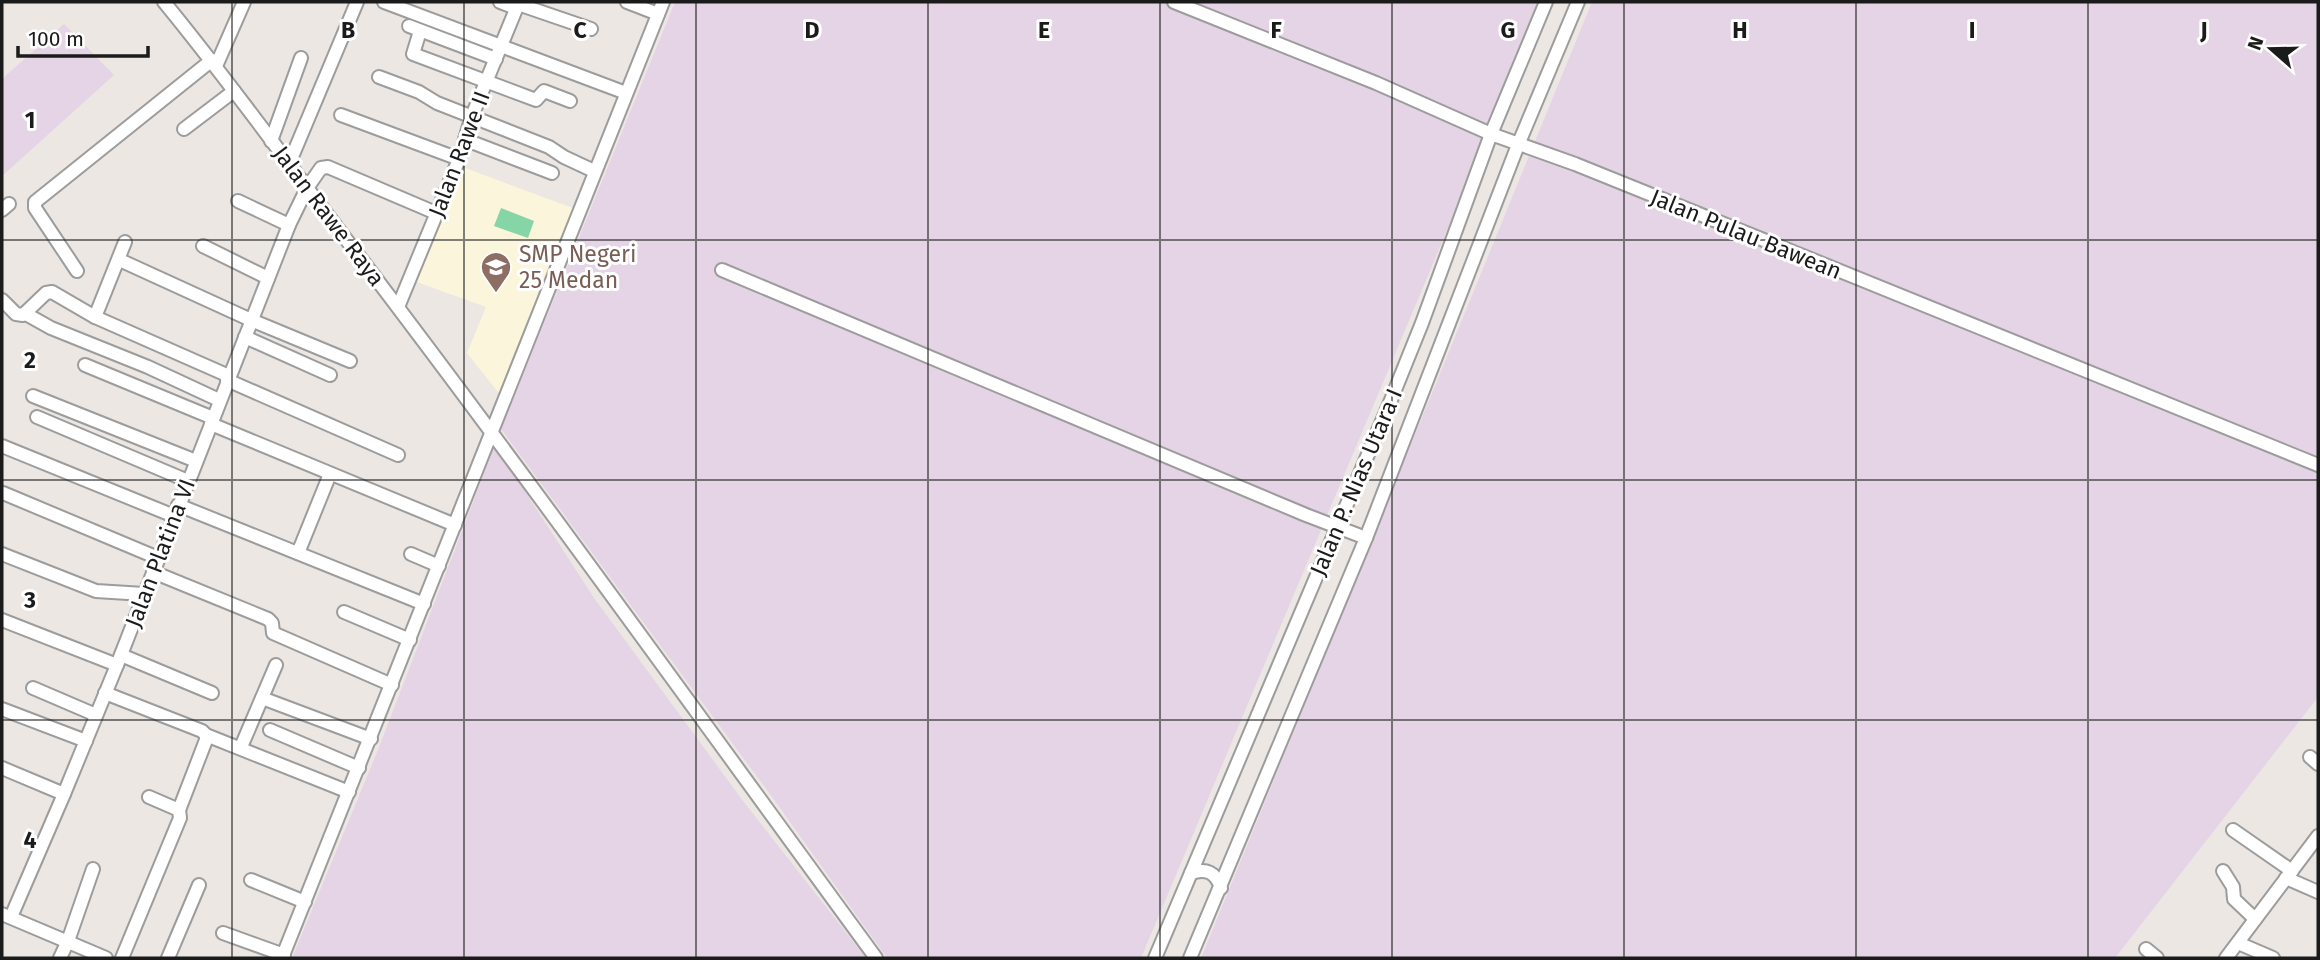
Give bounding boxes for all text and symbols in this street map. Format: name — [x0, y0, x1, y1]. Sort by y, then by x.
scale bar — [18, 14, 147, 58]
north arrow — [2236, 14, 2306, 84]
text: B — [341, 16, 355, 44]
text: C — [573, 16, 587, 44]
text: D — [805, 16, 820, 44]
text: E — [1038, 16, 1050, 44]
text: F — [1270, 16, 1282, 44]
text: G — [1501, 16, 1515, 44]
text: H — [1732, 16, 1748, 44]
text: I — [1969, 16, 1975, 44]
text: J — [2199, 16, 2208, 44]
text: 100 m — [28, 26, 84, 52]
text: N — [2243, 33, 2268, 53]
street label: Jalan Rawe II — [422, 87, 496, 221]
text: 1 — [25, 106, 35, 134]
street label: Jalan Rawe Raya — [267, 140, 391, 292]
street label: Jalan Pulau Bawean — [1646, 183, 1846, 285]
place label: SMP Negeri 25 Medan — [519, 240, 636, 294]
school or university icon: SMP Negeri 25 Medan — [479, 250, 513, 294]
text: 2 — [24, 346, 36, 374]
street label: Jalan P. Nias Utara I — [1304, 384, 1408, 580]
street label: Jalan Platina VI — [119, 475, 201, 631]
text: 3 — [23, 586, 36, 614]
text: 4 — [24, 826, 37, 854]

